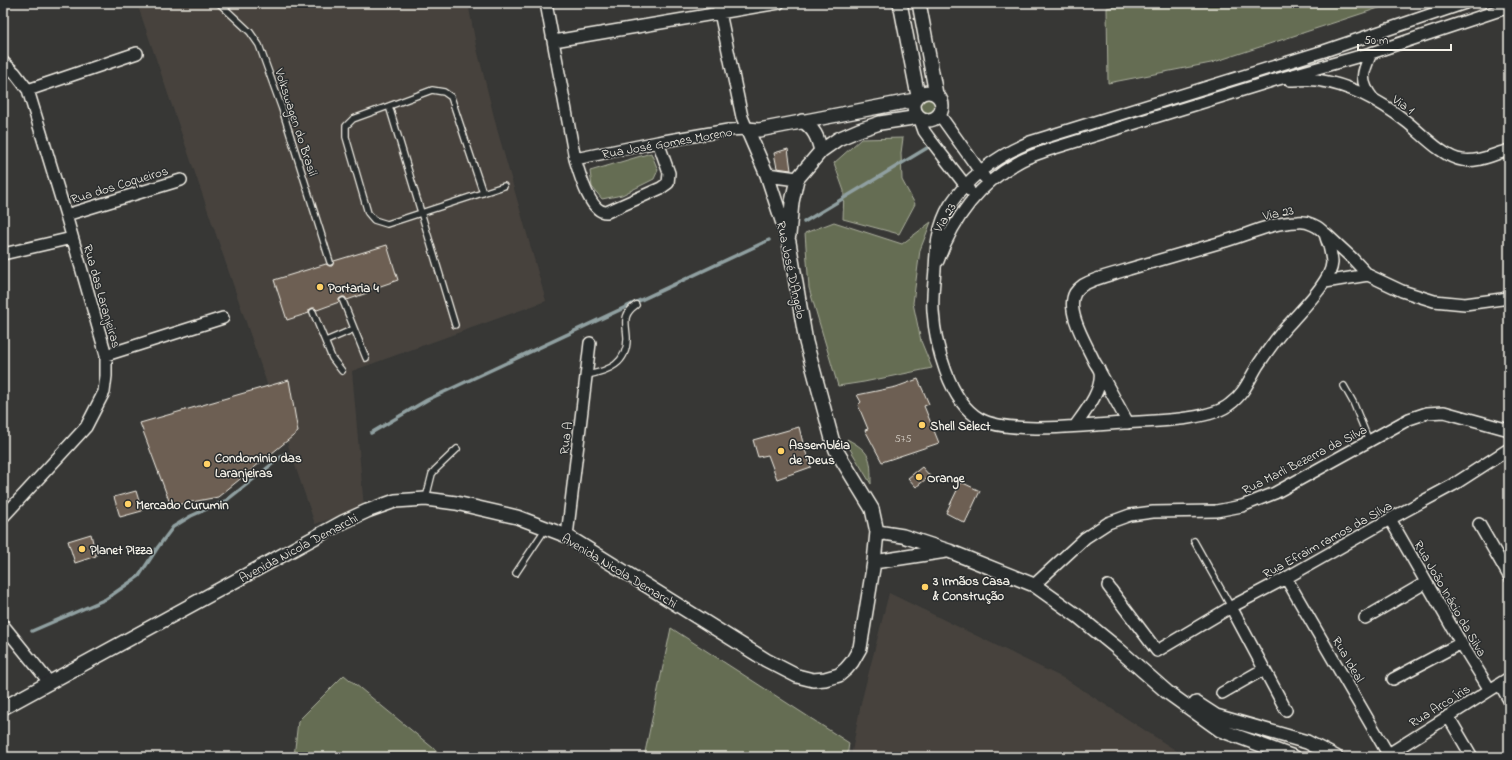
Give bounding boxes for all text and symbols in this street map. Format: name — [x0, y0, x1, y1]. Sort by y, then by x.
scale bar — [1358, 26, 1451, 52]
text: 50 m — [1364, 32, 1388, 50]
street label: Volkswagen do Brasil — [268, 65, 322, 179]
street label: Via 1 — [1387, 90, 1418, 120]
street label: Rua José Gomes Moreno — [601, 123, 734, 164]
street label: Rua dos Coqueiros — [68, 161, 171, 209]
street label: Via 23 — [929, 200, 961, 237]
street label: Via 23 — [1260, 201, 1295, 226]
street label: Rua José D'Angelo — [770, 220, 810, 321]
street label: Rua das Laranjeiras — [78, 242, 126, 351]
place label: Portaria 4 — [328, 279, 380, 298]
marker: Portaria 4 — [315, 282, 325, 292]
place label: Shell Select — [930, 417, 991, 436]
marker: Shell Select — [917, 420, 927, 430]
street label: Rua Marli Bezerra da Silva — [1239, 420, 1371, 500]
street label: Rua A — [555, 421, 578, 456]
house number: 575 — [894, 431, 912, 447]
place label: Assembléia de Deus — [789, 436, 850, 470]
marker: Assembléia de Deus — [776, 446, 786, 456]
place label: Condominio das Laranjeiras — [215, 449, 302, 483]
marker: Condominio das Laranjeiras — [202, 459, 212, 469]
place label: Orange — [927, 469, 966, 490]
marker: Orange — [914, 472, 924, 482]
place label: Mercado Curumin — [136, 496, 229, 515]
street label: Rua Efraim ramos da Silva — [1260, 497, 1396, 584]
marker: Mercado Curumin — [123, 499, 133, 509]
street label: Avenida Nicola Demarchi — [236, 509, 361, 588]
street label: Avenida Nicola Demarchi — [558, 529, 681, 613]
street label: Rua João Inácio da Silva — [1409, 537, 1491, 660]
place label: Planet Pizza — [90, 541, 153, 560]
marker: Planet Pizza — [77, 544, 87, 554]
place label: 3 Irmãos Casa & Construção — [932, 572, 1010, 606]
marker: 3 Irmãos Casa & Construção — [920, 582, 930, 592]
street label: Rua Ideal — [1327, 633, 1368, 686]
street label: Rua Arco Íris — [1406, 680, 1474, 733]

